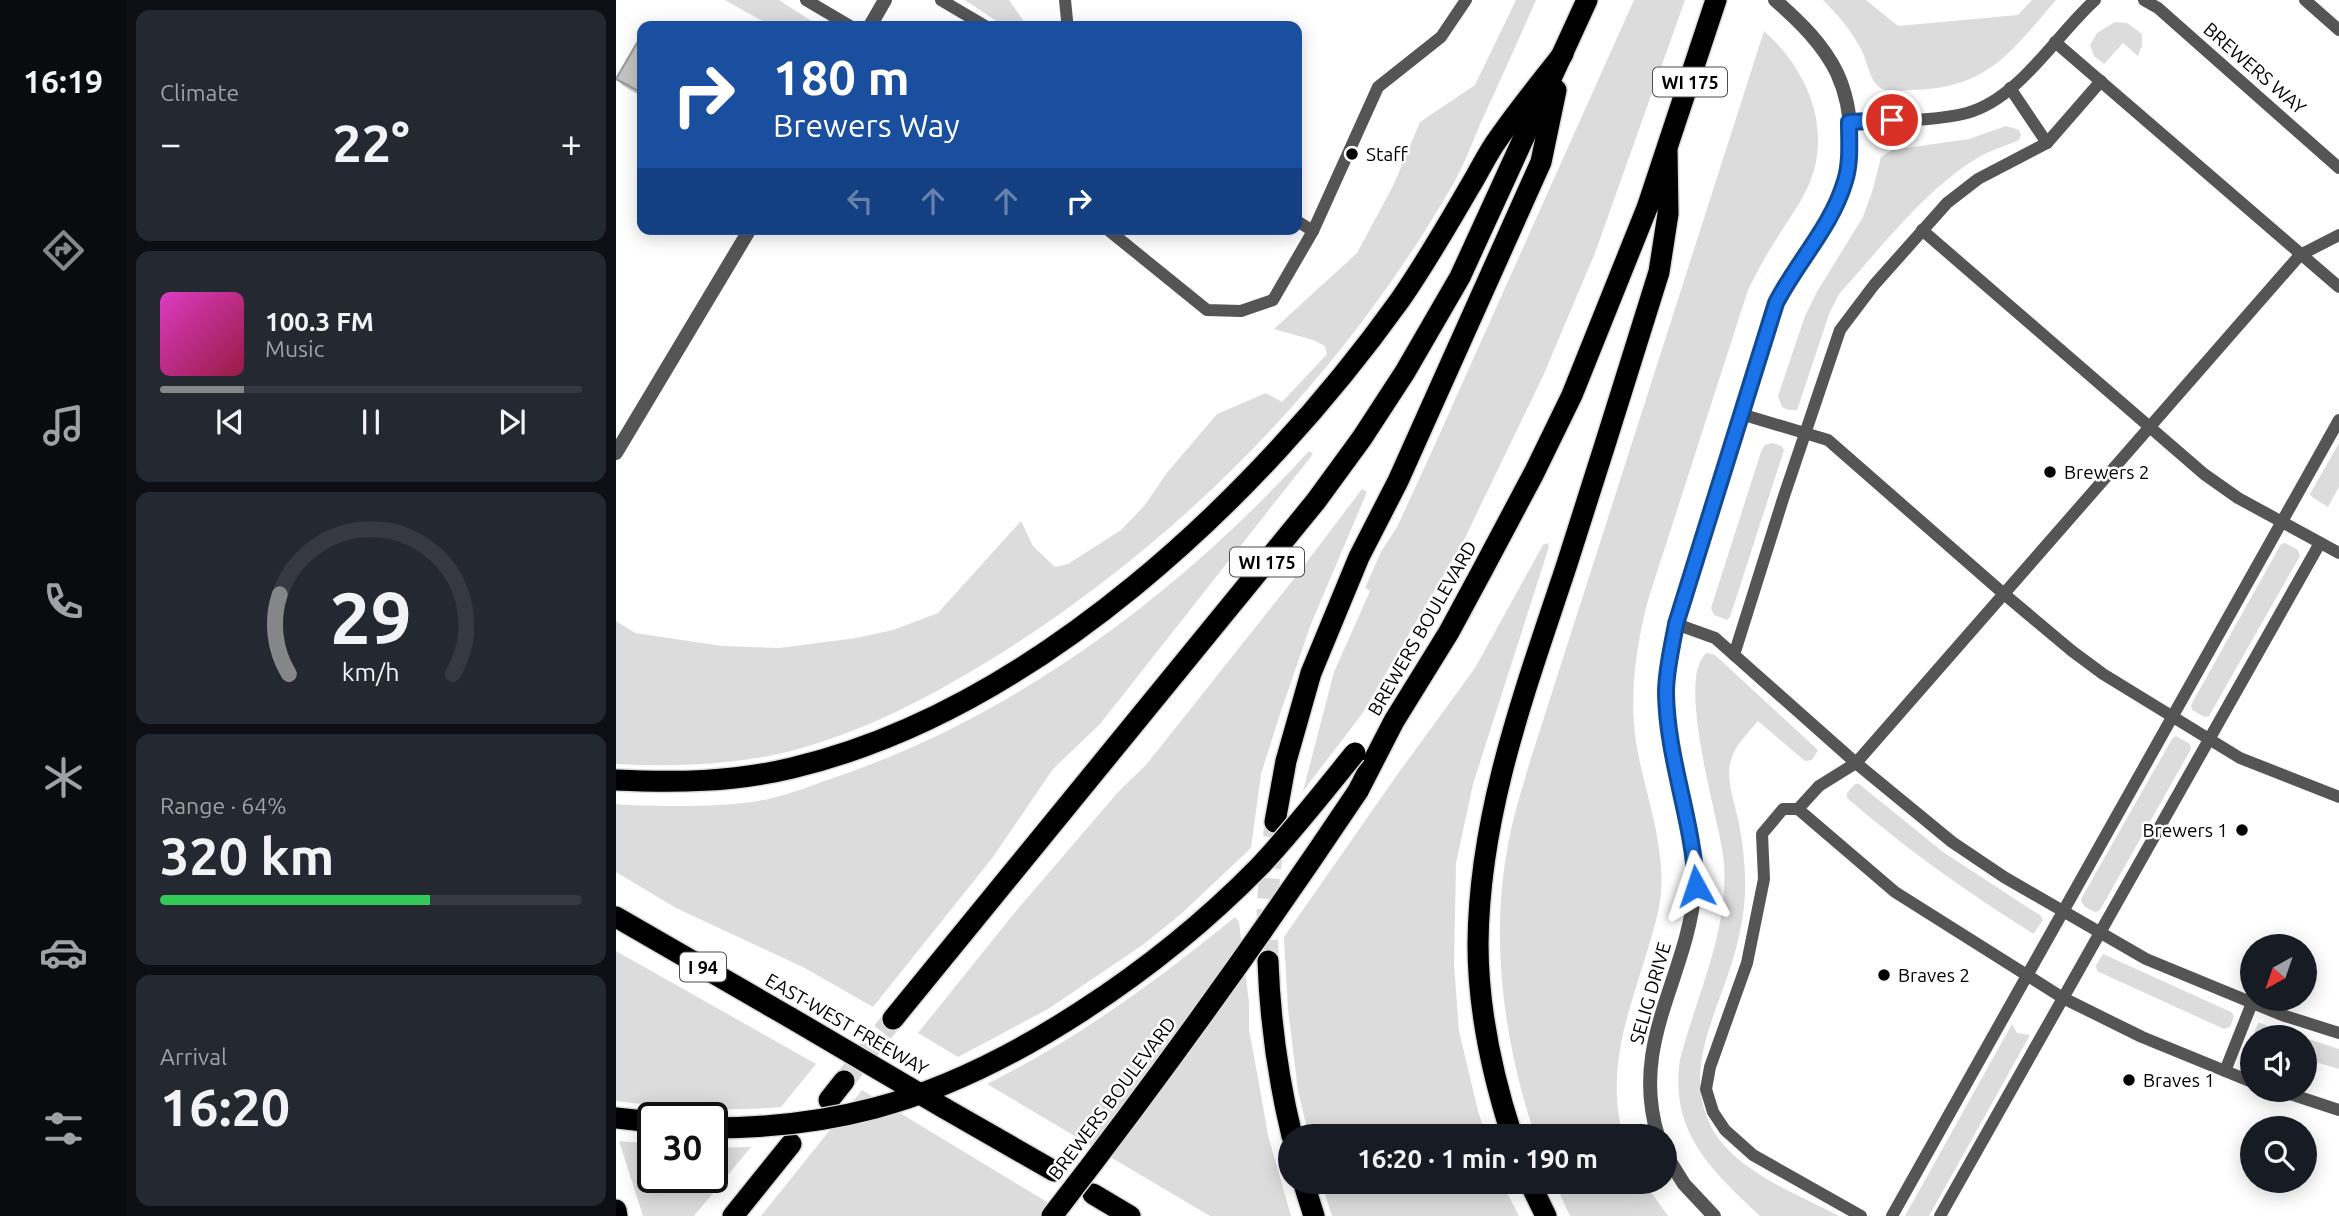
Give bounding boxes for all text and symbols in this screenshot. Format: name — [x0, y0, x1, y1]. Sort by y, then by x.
street label: BREWERS WAY — [2199, 18, 2311, 118]
icon: right — [658, 49, 749, 140]
text: 180 m — [773, 49, 910, 104]
text: 16:19 — [23, 63, 103, 99]
road number: WI 175 — [1653, 68, 1727, 96]
text: Climate — [160, 80, 239, 105]
pin — [1862, 90, 1922, 150]
icon: arrive — [1873, 101, 1911, 139]
text: Brewers Way — [773, 107, 960, 143]
text: 22° — [332, 114, 410, 172]
text: − — [160, 122, 181, 164]
text: + — [561, 122, 582, 164]
place label: Staff — [1366, 143, 1408, 165]
marker: Staff — [1344, 146, 1360, 162]
icon: left — [841, 182, 879, 220]
icon: ahead — [914, 182, 952, 220]
icon: ahead — [987, 182, 1025, 220]
icon: right — [1060, 182, 1098, 220]
icon: directions — [39, 226, 88, 275]
text: 100.3 FM — [265, 307, 374, 336]
text: Music — [265, 336, 324, 361]
icon: music — [39, 401, 88, 450]
icon: previous — [211, 403, 249, 441]
icon: pause — [352, 403, 390, 441]
icon: next — [493, 403, 531, 441]
place label: Brewers 2 — [2064, 461, 2149, 483]
marker: Brewers 2 — [2042, 464, 2058, 480]
street label: BREWERS BOULEVARD — [1363, 537, 1481, 719]
road number: WI 175 — [1230, 548, 1304, 576]
text: 29 — [330, 576, 412, 658]
icon: phone — [39, 577, 88, 626]
text: km/h — [342, 658, 400, 686]
icon: climate — [39, 753, 88, 802]
text: Range · 64% — [160, 793, 287, 818]
place label: Brewers 1 — [2143, 819, 2228, 841]
marker: Brewers 1 — [2234, 822, 2250, 838]
text: 320 km — [160, 827, 334, 885]
position arrow — [1659, 849, 1733, 923]
icon: car — [39, 928, 88, 977]
north arrow — [2240, 934, 2317, 1012]
map controls — [2240, 934, 2317, 1193]
street label: SELIG DRIVE — [1625, 940, 1675, 1046]
road number: I 94 — [680, 952, 726, 982]
place label: Braves 2 — [1898, 964, 1970, 986]
marker: Braves 2 — [1876, 967, 1892, 983]
street label: EAST-WEST FREEWAY — [762, 968, 932, 1080]
street label: BREWERS BOULEVARD — [1044, 1012, 1180, 1184]
button: sound — [2240, 1025, 2317, 1102]
text: Arrival — [160, 1044, 227, 1069]
place label: Braves 1 — [2143, 1069, 2215, 1091]
marker: Braves 1 — [2121, 1072, 2137, 1088]
text: 16:20 — [160, 1078, 290, 1136]
speed limit sign: 30 — [637, 1102, 728, 1193]
icon: filters — [39, 1104, 88, 1153]
button: search — [2240, 1116, 2317, 1193]
text: 16:20 · 1 min · 190 m — [1357, 1144, 1598, 1173]

